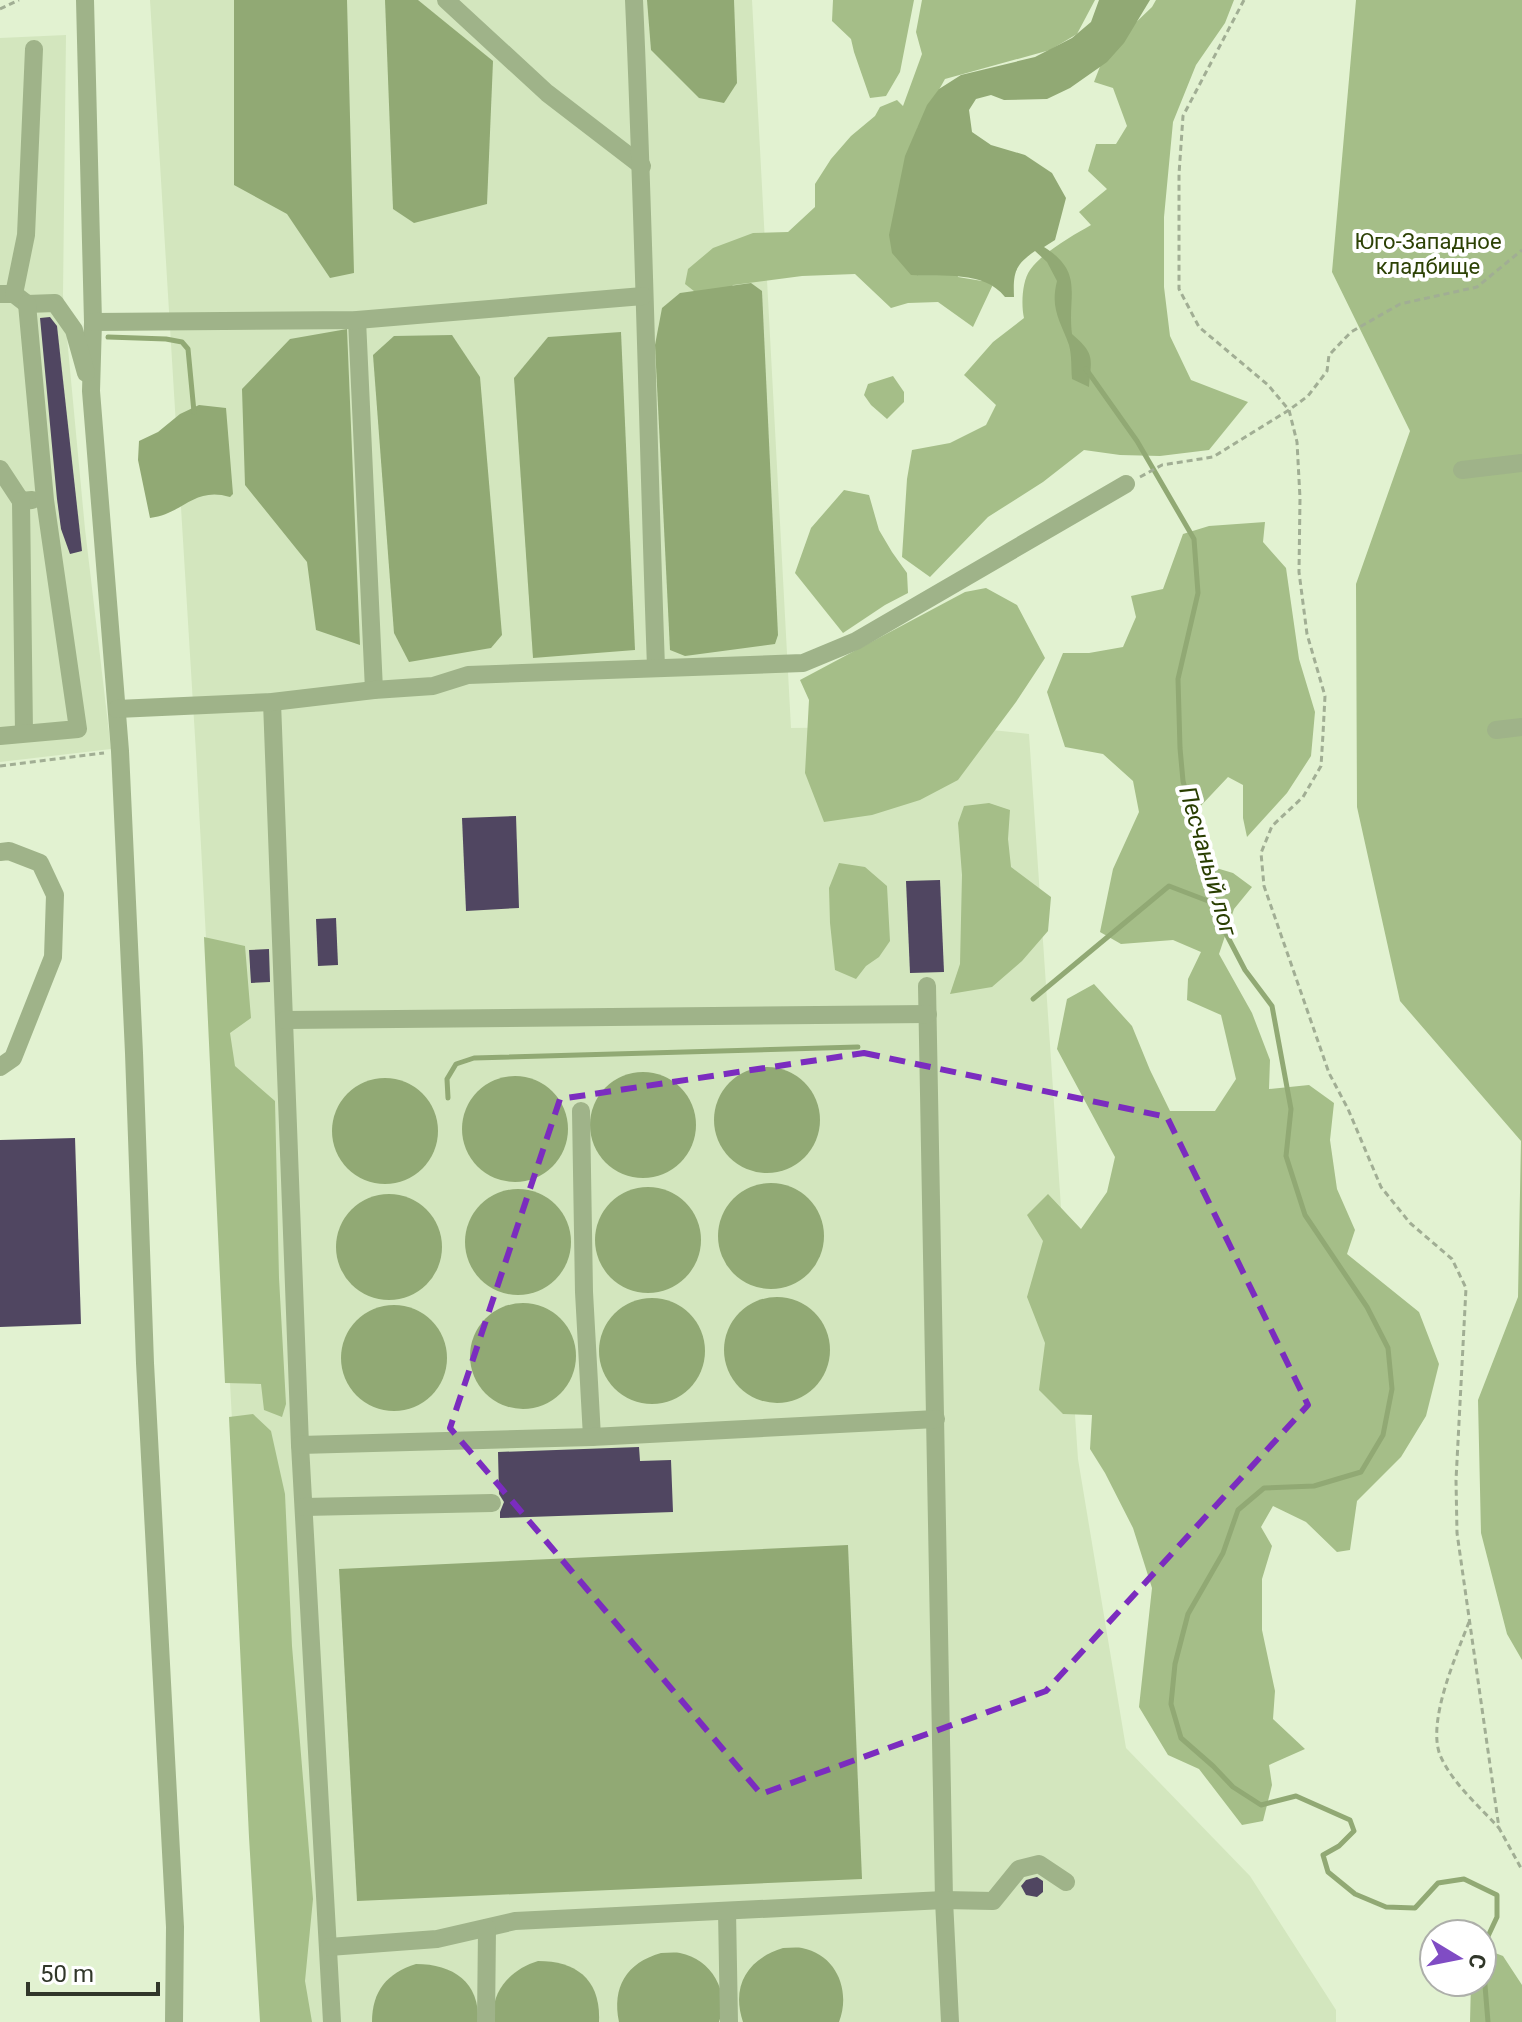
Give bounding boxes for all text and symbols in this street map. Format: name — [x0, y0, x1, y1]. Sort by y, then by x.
park label: Юго-Западное кладбище — [1354, 229, 1502, 279]
water label: Песчаный лог — [1173, 783, 1243, 940]
north arrow — [1418, 1918, 1498, 1998]
scale bar — [28, 1946, 158, 1996]
text: С — [1464, 1952, 1491, 1971]
text: 50 m — [40, 1960, 94, 1988]

